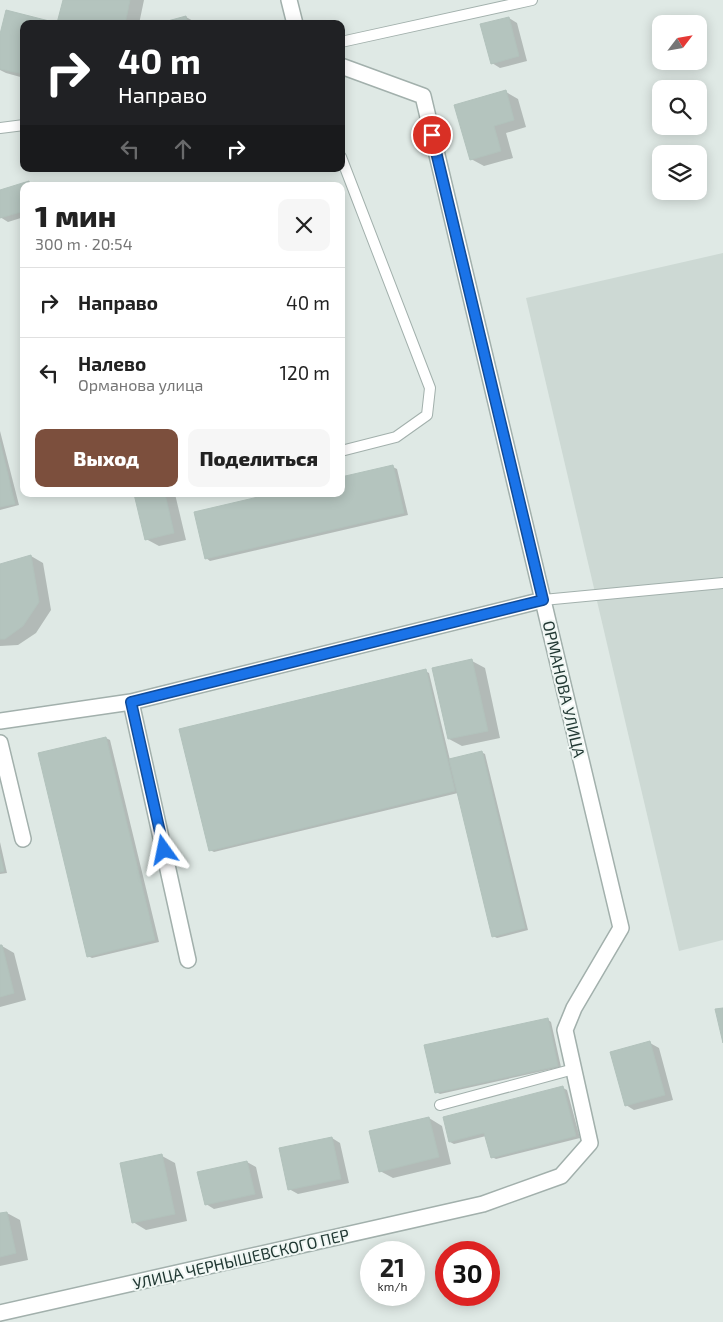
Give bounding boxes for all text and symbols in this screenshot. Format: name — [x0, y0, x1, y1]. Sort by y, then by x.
north arrow — [652, 15, 708, 70]
map controls — [652, 15, 707, 200]
text: 40 m — [118, 39, 201, 81]
icon: right — [35, 40, 100, 105]
button: search — [652, 80, 707, 135]
text: Направо — [118, 81, 207, 107]
pin — [411, 114, 453, 156]
icon: arrive — [418, 121, 446, 149]
icon: left — [116, 135, 144, 163]
icon: ahead — [169, 135, 197, 163]
icon: right — [222, 135, 250, 163]
button: layers — [652, 145, 707, 200]
text: 1 мин — [35, 197, 116, 233]
button: close — [278, 199, 330, 251]
text: 300 m · 20:54 — [35, 234, 133, 253]
icon: right — [35, 289, 63, 317]
text: Направо — [78, 291, 158, 314]
text: 40 m — [286, 291, 330, 314]
text: Налево — [78, 352, 146, 375]
icon: left — [35, 359, 63, 387]
text: 120 m — [279, 361, 330, 384]
text: Орманова улица — [78, 375, 203, 394]
button: Выход — [35, 429, 178, 487]
button: Поделиться — [188, 429, 330, 487]
street label: ОРМАНОВА УЛИЦА — [540, 619, 589, 759]
position arrow — [137, 823, 189, 875]
street label: УЛИЦА ЧЕРНЫШЕВСКОГО ПЕР — [131, 1224, 351, 1293]
speed limit sign: 30 — [435, 1241, 500, 1306]
text: 21 — [380, 1252, 405, 1282]
text: km/h — [378, 1279, 407, 1293]

